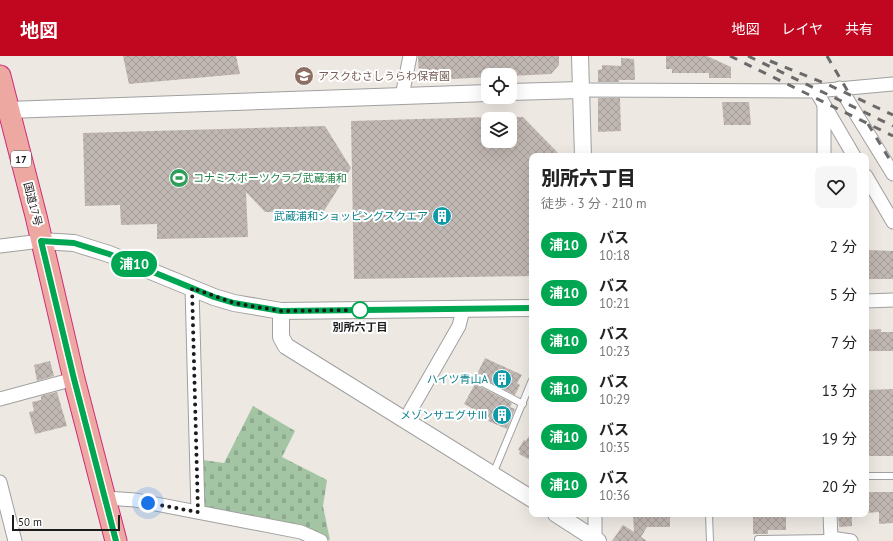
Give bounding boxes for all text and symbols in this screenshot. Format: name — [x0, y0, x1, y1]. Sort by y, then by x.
text: 地図 — [20, 18, 58, 42]
text: 地図 — [731, 20, 759, 38]
text: レイヤ — [781, 20, 823, 38]
text: 共有 — [845, 20, 873, 38]
school or university icon: アスクむさしうらわ保育園 — [293, 65, 315, 87]
map controls — [481, 68, 517, 148]
button: locate — [481, 68, 517, 104]
place label: アスクむさしうらわ保育園 — [318, 69, 450, 83]
button: layers — [481, 112, 517, 148]
road number: 17 — [11, 151, 31, 167]
text: 別所六丁目 — [541, 166, 636, 190]
button: heart — [815, 166, 857, 208]
sports icon: コナミスポーツクラブ武蔵浦和 — [168, 167, 190, 189]
place label: コナミスポーツクラブ武蔵浦和 — [193, 171, 347, 185]
street label: 国道17号 — [21, 180, 45, 228]
text: 徒歩 · 3 分 · 210 m — [541, 195, 647, 212]
building icon: 武蔵浦和ショッピングスクエア — [431, 205, 453, 227]
place label: 武蔵浦和ショッピングスクエア — [274, 209, 428, 223]
text: バス — [599, 228, 629, 247]
text: 浦10 — [549, 236, 579, 254]
text: 2 分 — [830, 237, 857, 256]
text: 10:18 — [599, 247, 630, 264]
line badge: 浦10 — [111, 251, 157, 277]
text: 浦10 — [119, 255, 149, 273]
text: バス — [599, 276, 629, 295]
text: 浦10 — [549, 284, 579, 302]
text: 5 分 — [830, 285, 857, 304]
text: 10:21 — [599, 295, 630, 312]
marker: 別所六丁目 — [351, 301, 369, 319]
place label: 別所六丁目 — [333, 320, 388, 334]
text: バス — [599, 324, 629, 343]
text: 浦10 — [549, 332, 579, 350]
text: 7 分 — [831, 333, 857, 352]
text: 10:23 — [599, 343, 630, 360]
building icon: ハイツ青山A — [491, 368, 513, 390]
place label: ハイツ青山A — [427, 372, 489, 386]
text: バス — [599, 372, 629, 391]
text: 浦10 — [549, 380, 579, 398]
text: 13 分 — [822, 381, 857, 400]
text: 10:29 — [599, 391, 630, 408]
building icon: メゾンサエグサⅢ — [491, 404, 513, 426]
place label: メゾンサエグサⅢ — [400, 408, 488, 422]
text: バス — [599, 420, 629, 439]
text: 浦10 — [549, 428, 579, 446]
text: 19 分 — [822, 429, 857, 448]
text: 10:35 — [599, 439, 630, 456]
text: バス — [599, 468, 629, 487]
text: 浦10 — [549, 476, 579, 494]
text: 20 分 — [822, 477, 857, 496]
text: 10:36 — [599, 487, 630, 504]
your location — [138, 493, 158, 513]
scale bar — [12, 513, 120, 532]
text: 50 m — [18, 515, 42, 529]

